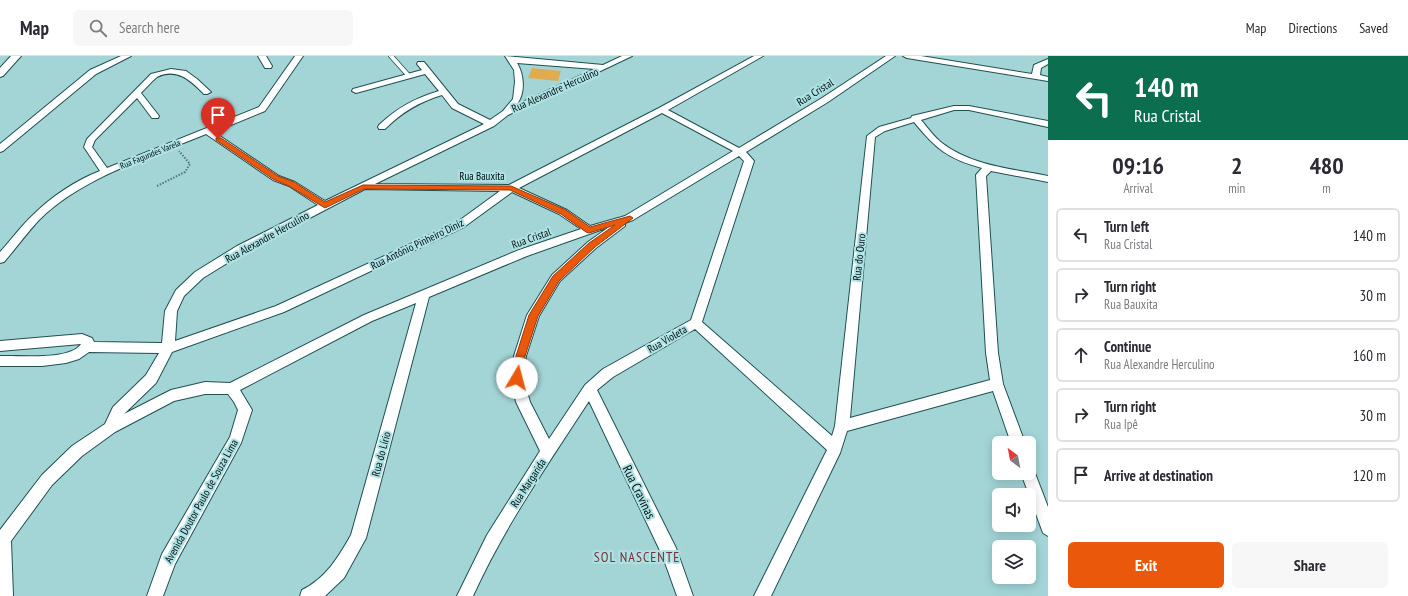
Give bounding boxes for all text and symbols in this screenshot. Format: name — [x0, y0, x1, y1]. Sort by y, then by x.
search box — [73, 10, 353, 46]
text: Map — [20, 16, 49, 40]
icon: search — [87, 17, 109, 39]
text: Search here — [119, 18, 180, 37]
text: Map — [1246, 19, 1266, 37]
text: Directions — [1288, 19, 1337, 37]
text: Saved — [1359, 19, 1388, 37]
street label: Rua Alexandre Herculino — [509, 64, 601, 115]
text: 140 m — [1134, 68, 1198, 105]
icon: left — [1068, 72, 1120, 124]
street label: Rua Cristal — [794, 75, 836, 109]
pin — [201, 98, 235, 139]
icon: arrive — [207, 104, 229, 126]
text: Rua Cristal — [1134, 104, 1201, 127]
street label: Rua Fagundes Varela — [118, 137, 182, 171]
text: 09:16 — [1112, 150, 1164, 181]
text: 2 — [1231, 150, 1242, 181]
text: 480 — [1309, 150, 1344, 181]
street label: Rua Bauxita — [459, 169, 505, 183]
text: Arrival — [1123, 180, 1153, 197]
text: min — [1228, 180, 1245, 197]
text: m — [1322, 180, 1331, 197]
street label: Rua Alexandre Herculino — [223, 208, 312, 266]
street label: Rua Antônio Pinheiro Diniz — [368, 215, 466, 273]
text: Turn left — [1104, 217, 1149, 236]
street label: Rua Cristal — [509, 224, 553, 252]
icon: left — [1070, 224, 1092, 246]
text: 140 m — [1353, 226, 1386, 245]
street label: Rua do Ouro — [850, 233, 868, 281]
text: Rua Cristal — [1104, 236, 1152, 253]
text: Turn right — [1104, 277, 1156, 296]
icon: right — [1070, 284, 1092, 306]
text: 30 m — [1360, 286, 1386, 305]
text: Rua Bauxita — [1104, 296, 1158, 313]
street label: Rua Violeta — [645, 322, 689, 356]
text: Continue — [1104, 337, 1151, 356]
icon: ahead — [1070, 344, 1092, 366]
text: 160 m — [1353, 346, 1386, 365]
text: Rua Alexandre Herculino — [1104, 356, 1215, 373]
position arrow — [496, 357, 538, 399]
text: Turn right — [1104, 397, 1156, 416]
icon: right — [1070, 404, 1092, 426]
text: 30 m — [1360, 406, 1386, 425]
text: Rua Ipê — [1104, 416, 1138, 433]
street label: Rua do Lírio — [368, 430, 394, 478]
north arrow — [992, 436, 1036, 480]
map controls — [992, 436, 1036, 584]
street label: Avenida Doutor Paulo de Souza Lima — [161, 437, 241, 565]
street label: Rua Margarida — [507, 456, 549, 510]
street label: Rua Cravinas — [619, 462, 659, 522]
icon: arrive — [1070, 464, 1092, 486]
text: Arrive at destination — [1104, 466, 1213, 485]
text: 120 m — [1353, 466, 1386, 485]
button: sound — [992, 488, 1036, 532]
button: layers — [992, 540, 1036, 584]
button: Exit — [1068, 542, 1224, 588]
button: Share — [1232, 542, 1388, 588]
district label: SOL NASCENTE — [594, 548, 680, 566]

